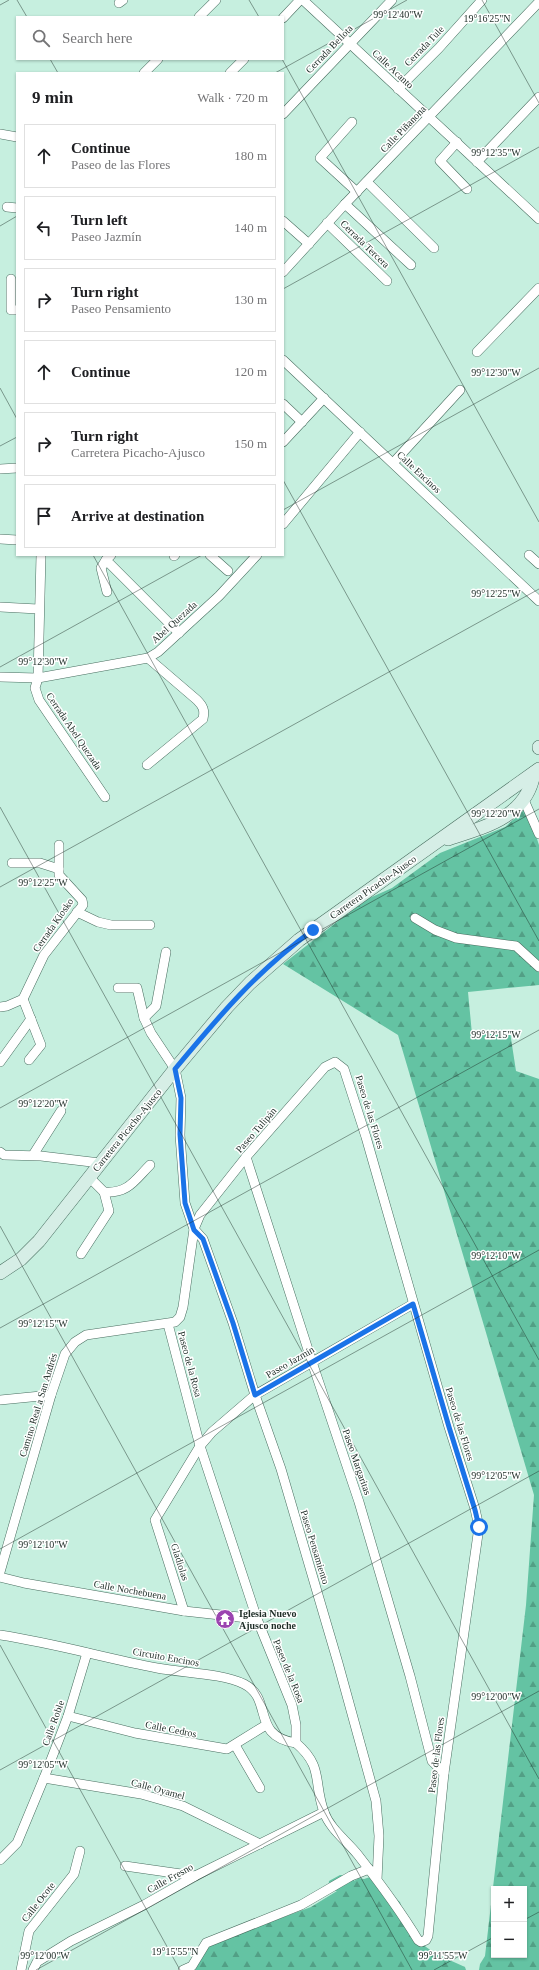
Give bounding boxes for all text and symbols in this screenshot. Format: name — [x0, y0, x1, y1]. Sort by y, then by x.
text: 99°12'40"W — [373, 9, 423, 20]
text: 19°16'25"N — [463, 13, 511, 24]
search box — [16, 16, 284, 60]
street label: Cerrada Bellota — [303, 22, 355, 75]
street label: Cerrada Tule — [402, 23, 446, 69]
icon: search — [30, 27, 52, 49]
text: Search here — [62, 30, 132, 46]
street label: Calle Acanto — [370, 47, 416, 91]
text: 9 min — [32, 88, 73, 107]
text: Walk · 720 m — [197, 90, 268, 105]
street label: Calle Piñanona — [378, 103, 428, 155]
text: Continue — [71, 140, 130, 156]
icon: ahead — [33, 145, 55, 167]
text: 99°12'35"W — [471, 147, 521, 158]
text: 180 m — [234, 148, 267, 163]
text: Paseo de las Flores — [71, 157, 170, 172]
text: Turn left — [71, 212, 128, 228]
icon: left — [33, 217, 55, 239]
street label: Cerrada Tercera — [338, 218, 392, 270]
text: 140 m — [234, 220, 267, 235]
text: Paseo Jazmín — [71, 229, 141, 244]
text: Turn right — [71, 284, 138, 300]
icon: right — [33, 289, 55, 311]
text: 130 m — [234, 292, 267, 307]
text: Paseo Pensamiento — [71, 301, 171, 316]
icon: ahead — [33, 361, 55, 383]
text: Continue — [71, 364, 130, 380]
text: 120 m — [234, 364, 267, 379]
text: 99°12'30"W — [471, 367, 521, 378]
text: Turn right — [71, 428, 138, 444]
icon: right — [33, 433, 55, 455]
text: 150 m — [234, 436, 267, 451]
text: Carretera Picacho-Ajusco — [71, 445, 205, 460]
street label: Calle Encinos — [395, 449, 443, 495]
icon: arrive — [33, 505, 55, 527]
text: Arrive at destination — [71, 508, 204, 524]
text: 99°12'25"W — [471, 588, 521, 599]
street label: Abel Quezada — [149, 598, 199, 645]
text: 99°12'30"W — [18, 656, 68, 667]
street label: Cerrada Abel Quezada — [44, 690, 104, 772]
text: 99°12'20"W — [471, 808, 521, 819]
street label: Carretera Picacho-Ajusco — [328, 853, 418, 921]
text: 99°12'25"W — [18, 877, 68, 888]
street label: Cerrada Kiosko — [30, 896, 76, 954]
route end — [304, 921, 322, 939]
text: 99°12'15"W — [471, 1029, 521, 1040]
street label: Paseo de las Flores — [354, 1074, 386, 1150]
street label: Carretera Picacho-Ajusco — [90, 1087, 164, 1173]
text: 99°12'20"W — [18, 1098, 68, 1109]
street label: Paseo Tulipán — [233, 1105, 279, 1155]
text: 99°12'10"W — [471, 1250, 521, 1261]
text: 99°12'15"W — [18, 1318, 68, 1329]
street label: Paseo de la Rosa — [176, 1330, 204, 1399]
street label: Paseo Jazmín — [264, 1344, 316, 1380]
street label: Camino Real a San Andrés — [17, 1352, 59, 1458]
street label: Paseo de las Flores — [444, 1386, 476, 1462]
street label: Paseo Margaritas — [341, 1428, 373, 1496]
text: 99°12'05"W — [471, 1470, 521, 1481]
street label: Paseo Pensamiento — [298, 1509, 332, 1585]
route start — [470, 1518, 488, 1536]
text: 99°12'10"W — [18, 1539, 68, 1550]
street label: Gladiolas — [169, 1542, 191, 1582]
street label: Calle Nochebuena — [93, 1578, 168, 1602]
temple icon: Iglesia Nuevo Ajusco noche — [214, 1608, 236, 1630]
place label: Iglesia Nuevo Ajusco noche — [239, 1608, 297, 1631]
street label: Paseo de la Rosa — [271, 1638, 307, 1705]
street label: Circuito Encinos — [132, 1646, 200, 1668]
text: 99°12'00"W — [471, 1691, 521, 1702]
street label: Calle Roble — [40, 1698, 66, 1747]
street label: Paseo de las Flores — [426, 1716, 446, 1794]
street label: Calle Cedros — [144, 1719, 198, 1739]
text: 99°12'05"W — [18, 1759, 68, 1770]
street label: Calle Oyamel — [130, 1777, 186, 1802]
street label: Calle Fresno — [145, 1861, 195, 1895]
street label: Calle Ocote — [19, 1879, 57, 1924]
map controls — [491, 1886, 527, 1958]
button: + — [491, 1886, 527, 1922]
button: − — [491, 1922, 527, 1958]
text: 19°15'55"N — [151, 1946, 199, 1957]
text: 99°12'00"W — [20, 1950, 70, 1961]
text: 99°11'55"W — [419, 1950, 468, 1961]

